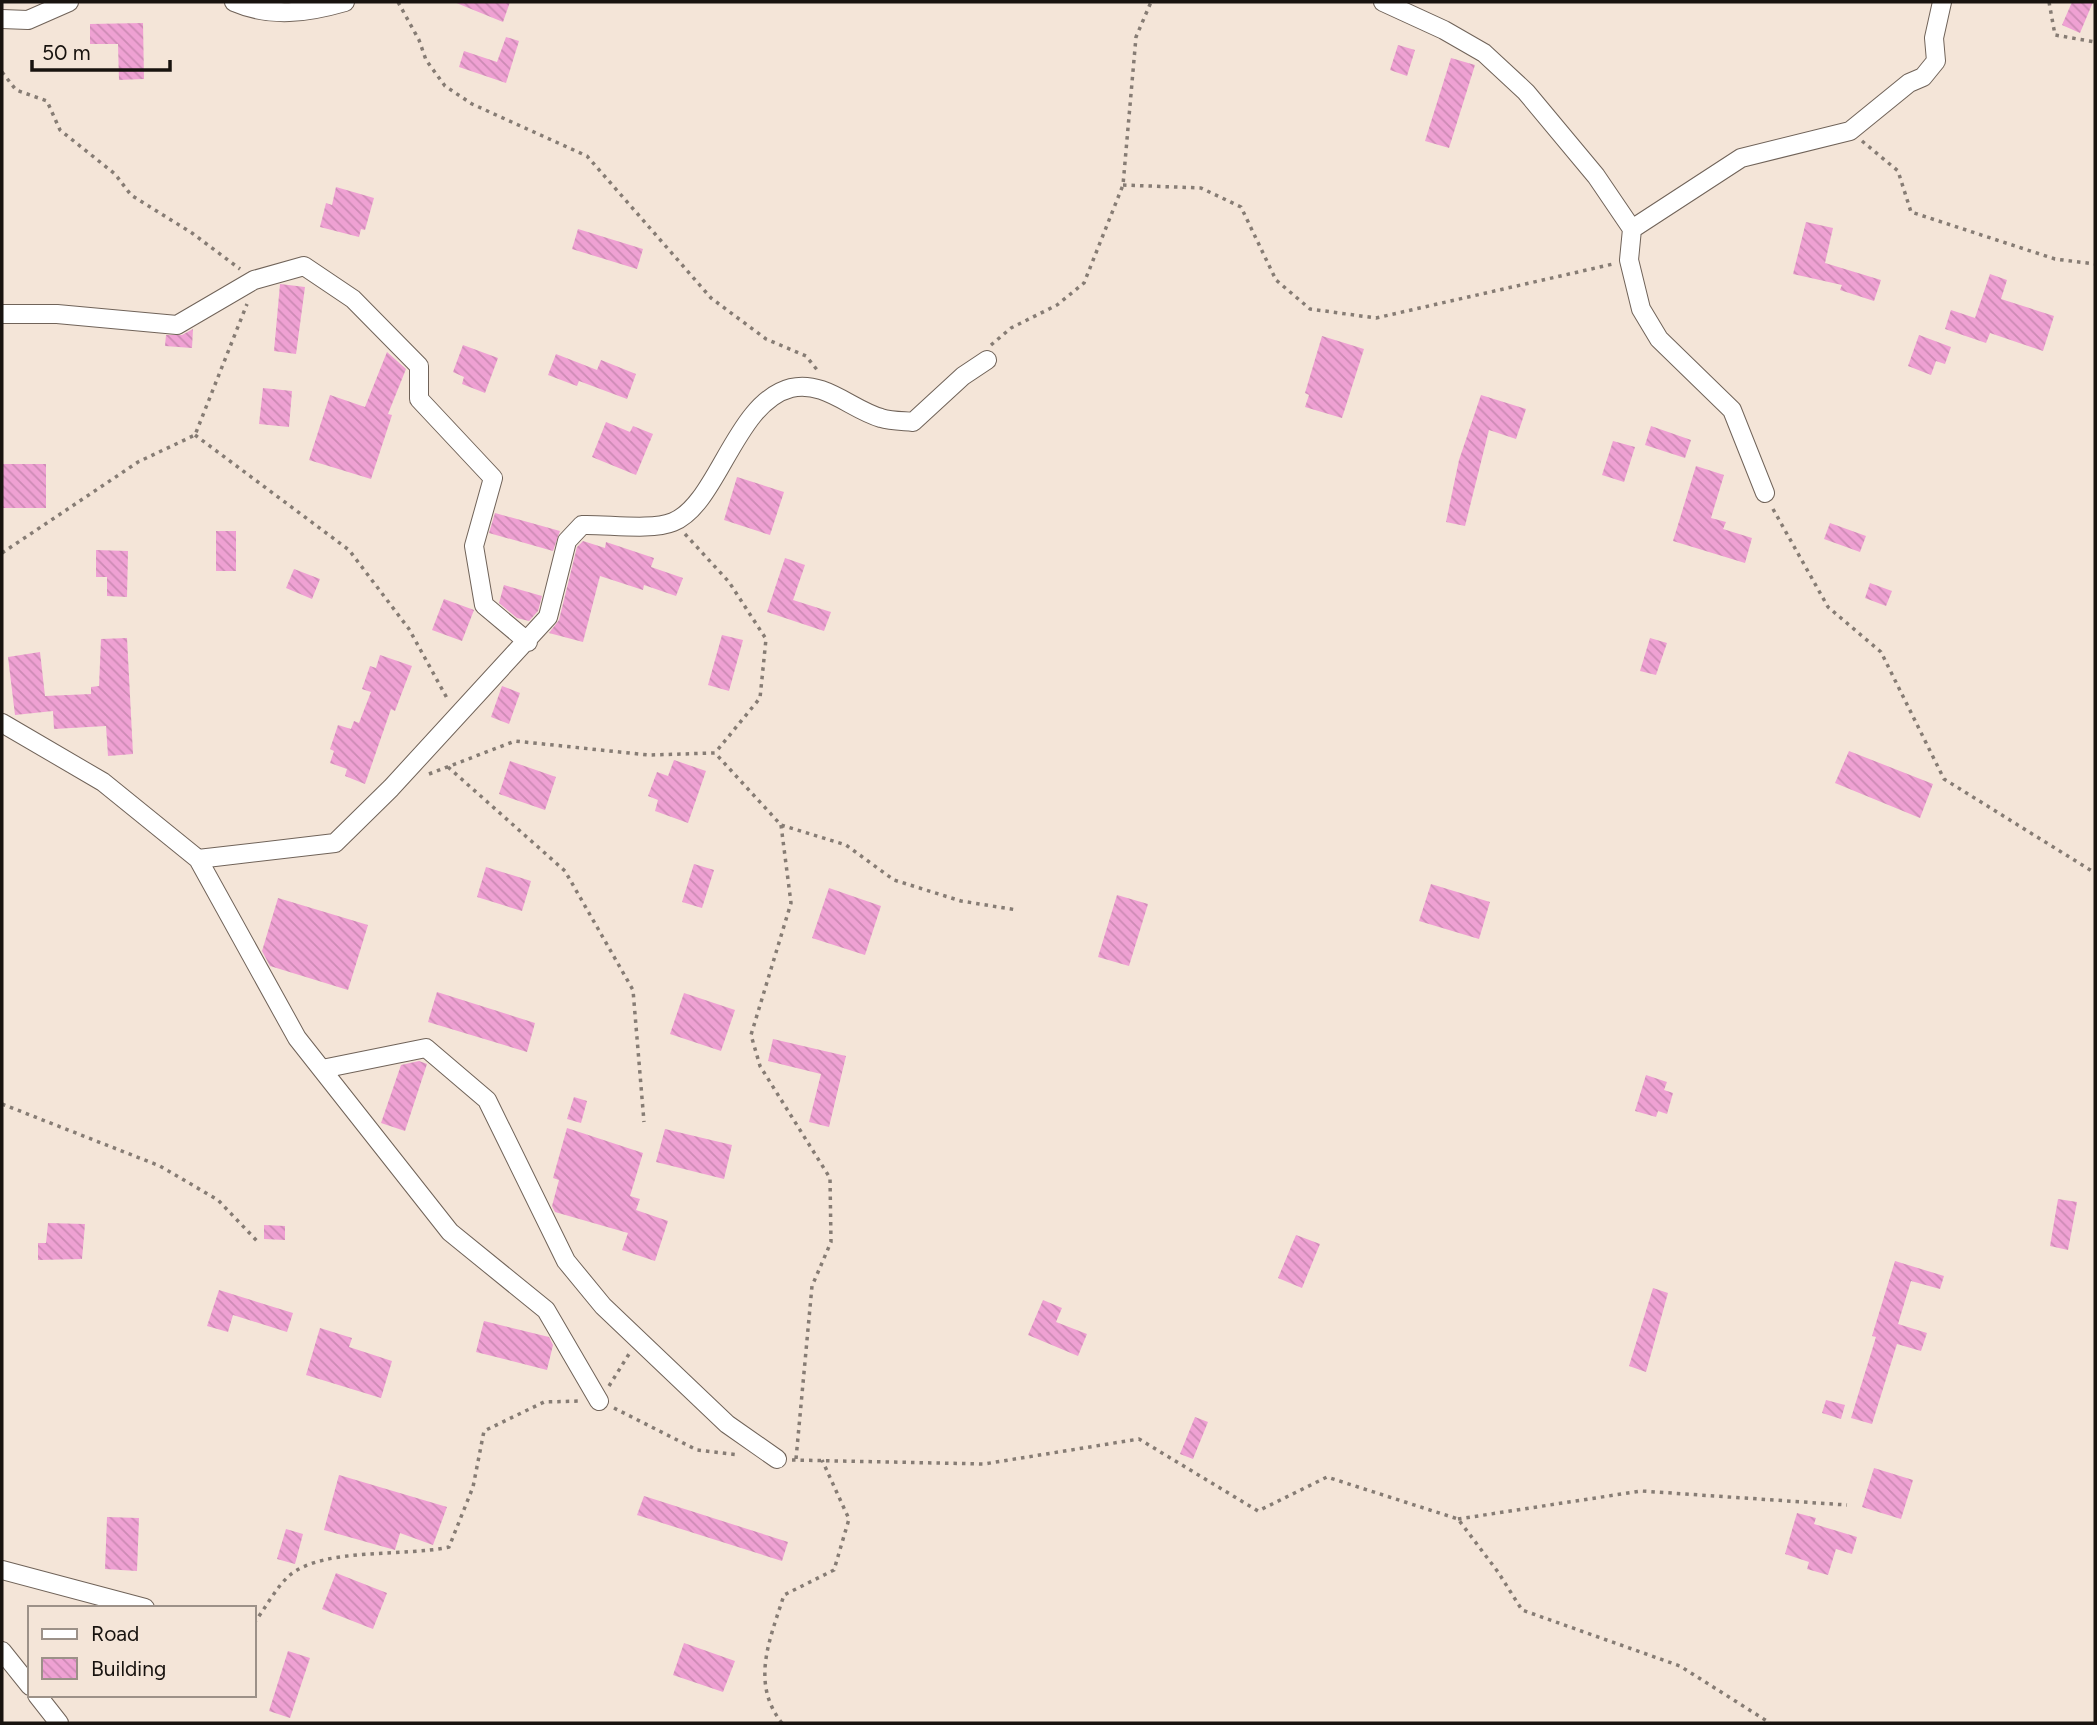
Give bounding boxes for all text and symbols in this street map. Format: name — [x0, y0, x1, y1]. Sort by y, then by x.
scale bar — [32, 28, 170, 72]
text: 50 m — [42, 40, 91, 65]
legend — [28, 1606, 256, 1697]
text: Road — [91, 1621, 139, 1646]
text: Building — [91, 1656, 166, 1681]

